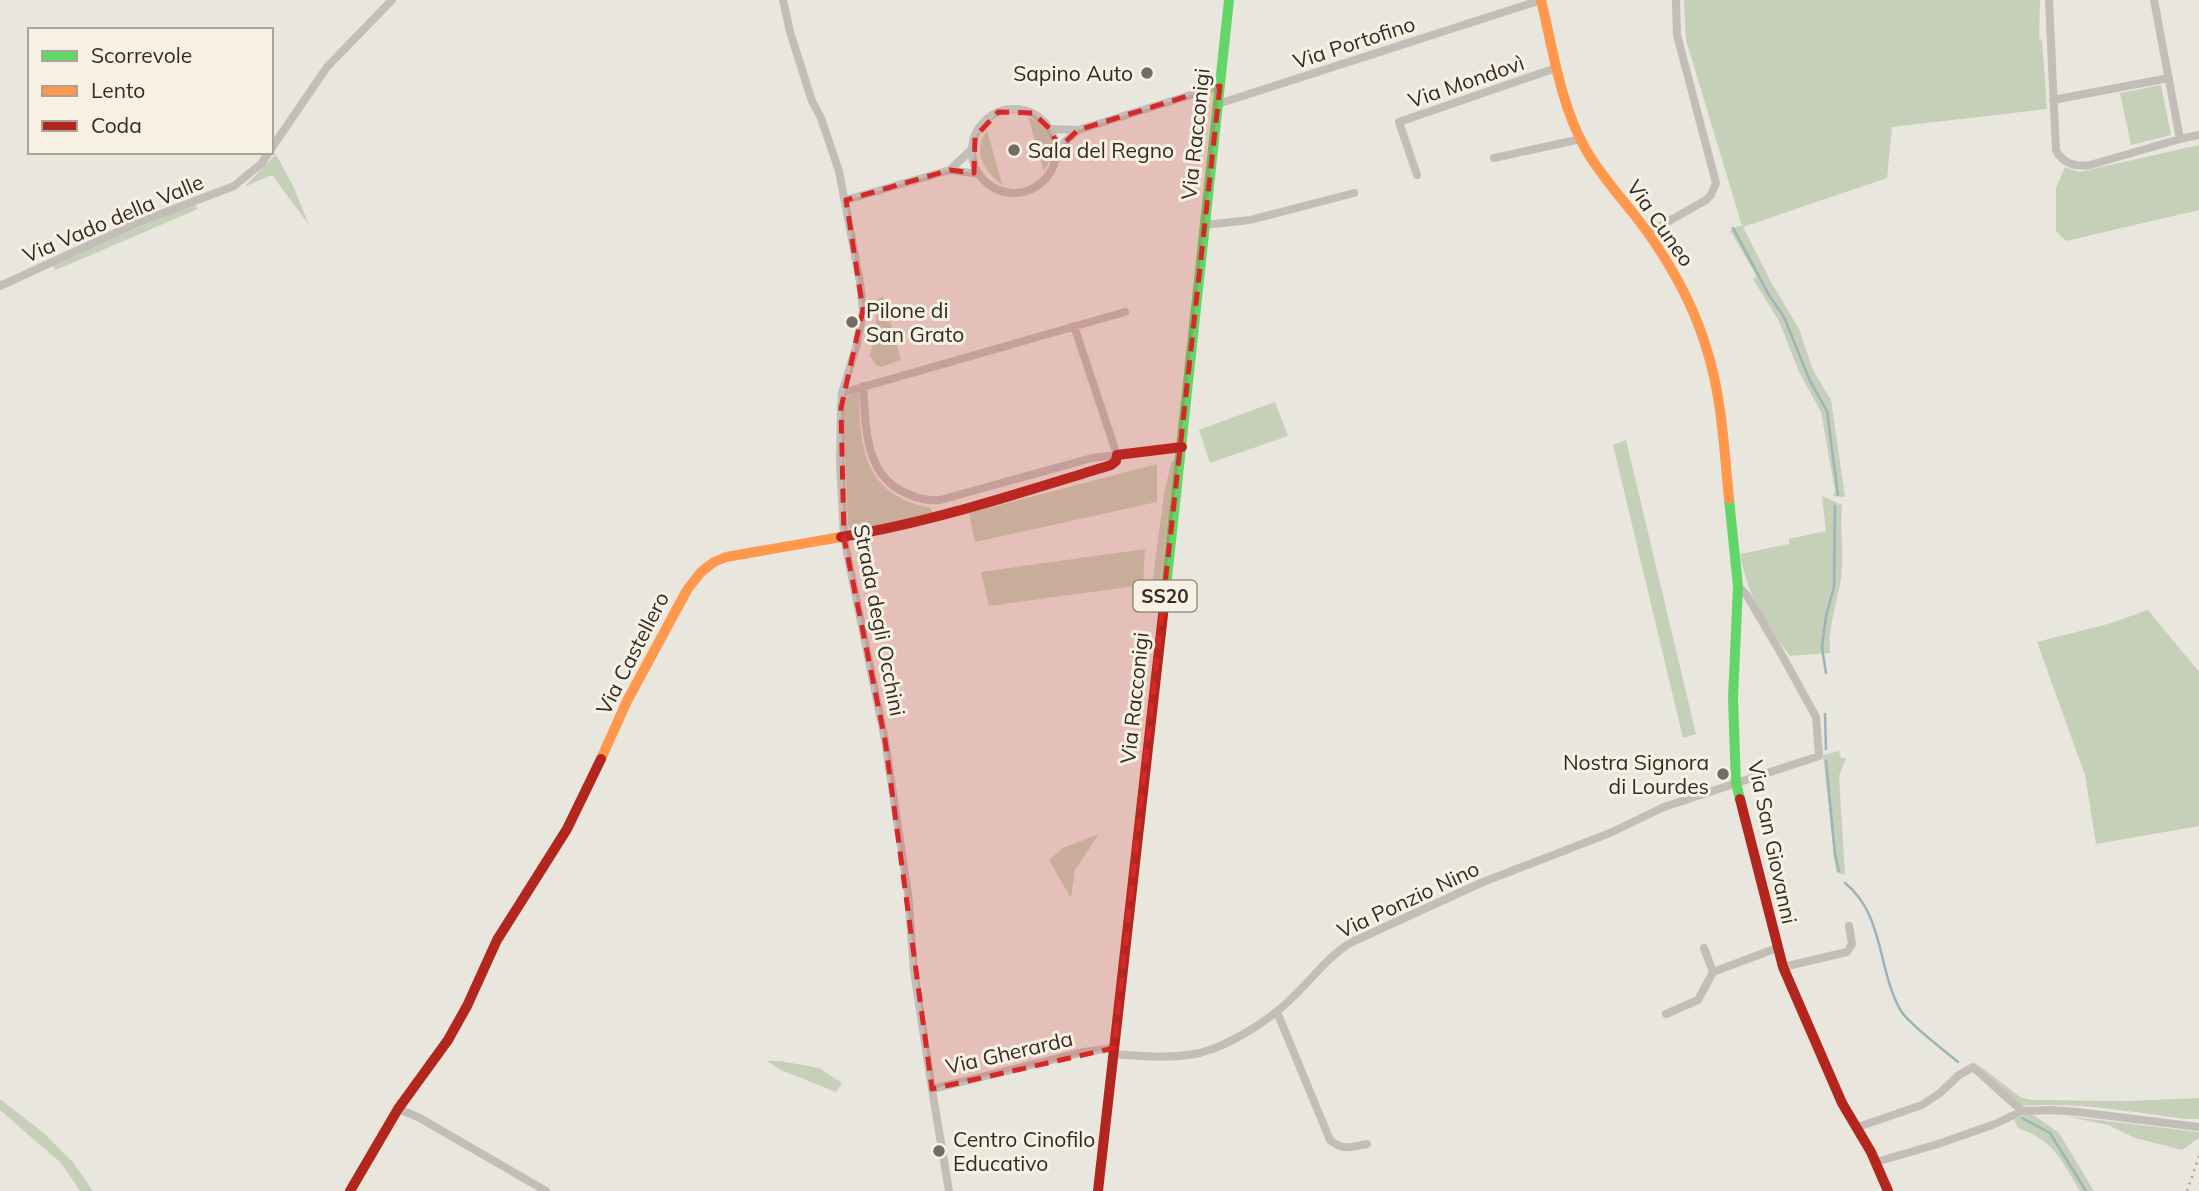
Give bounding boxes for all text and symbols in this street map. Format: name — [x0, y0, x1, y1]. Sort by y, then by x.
street label: Via Portofino — [1290, 10, 1418, 74]
legend — [28, 28, 273, 154]
text: Scorrevole — [91, 42, 192, 68]
street label: Via Mondovì — [1405, 49, 1527, 113]
place label: Sapino Auto — [1013, 60, 1133, 86]
marker: Sapino Auto — [1139, 65, 1155, 81]
street label: Via Racconigi — [1175, 67, 1215, 201]
text: Lento — [91, 77, 145, 103]
text: Coda — [91, 112, 142, 138]
place label: Sala del Regno — [1028, 137, 1174, 163]
marker: Sala del Regno — [1006, 142, 1022, 158]
street label: Via Vado della Valle — [19, 168, 207, 268]
street label: Via Cuneo — [1622, 175, 1700, 271]
place label: Pilone di San Grato — [866, 297, 964, 347]
marker: Pilone di San Grato — [844, 314, 860, 330]
street label: Strada degli Occhini — [849, 522, 911, 718]
road number: SS20 — [1134, 580, 1196, 611]
street label: Via Castellero — [590, 587, 674, 719]
street label: Via Racconigi — [1114, 631, 1154, 765]
place label: Nostra Signora di Lourdes — [1563, 749, 1709, 799]
street label: Via San Giovanni — [1743, 758, 1803, 926]
marker: Nostra Signora di Lourdes — [1715, 766, 1731, 782]
street label: Via Ponzio Nino — [1333, 855, 1483, 943]
street label: Via Gherarda — [943, 1025, 1075, 1079]
place label: Centro Cinofilo Educativo — [953, 1126, 1095, 1176]
marker: Centro Cinofilo Educativo — [931, 1143, 947, 1159]

